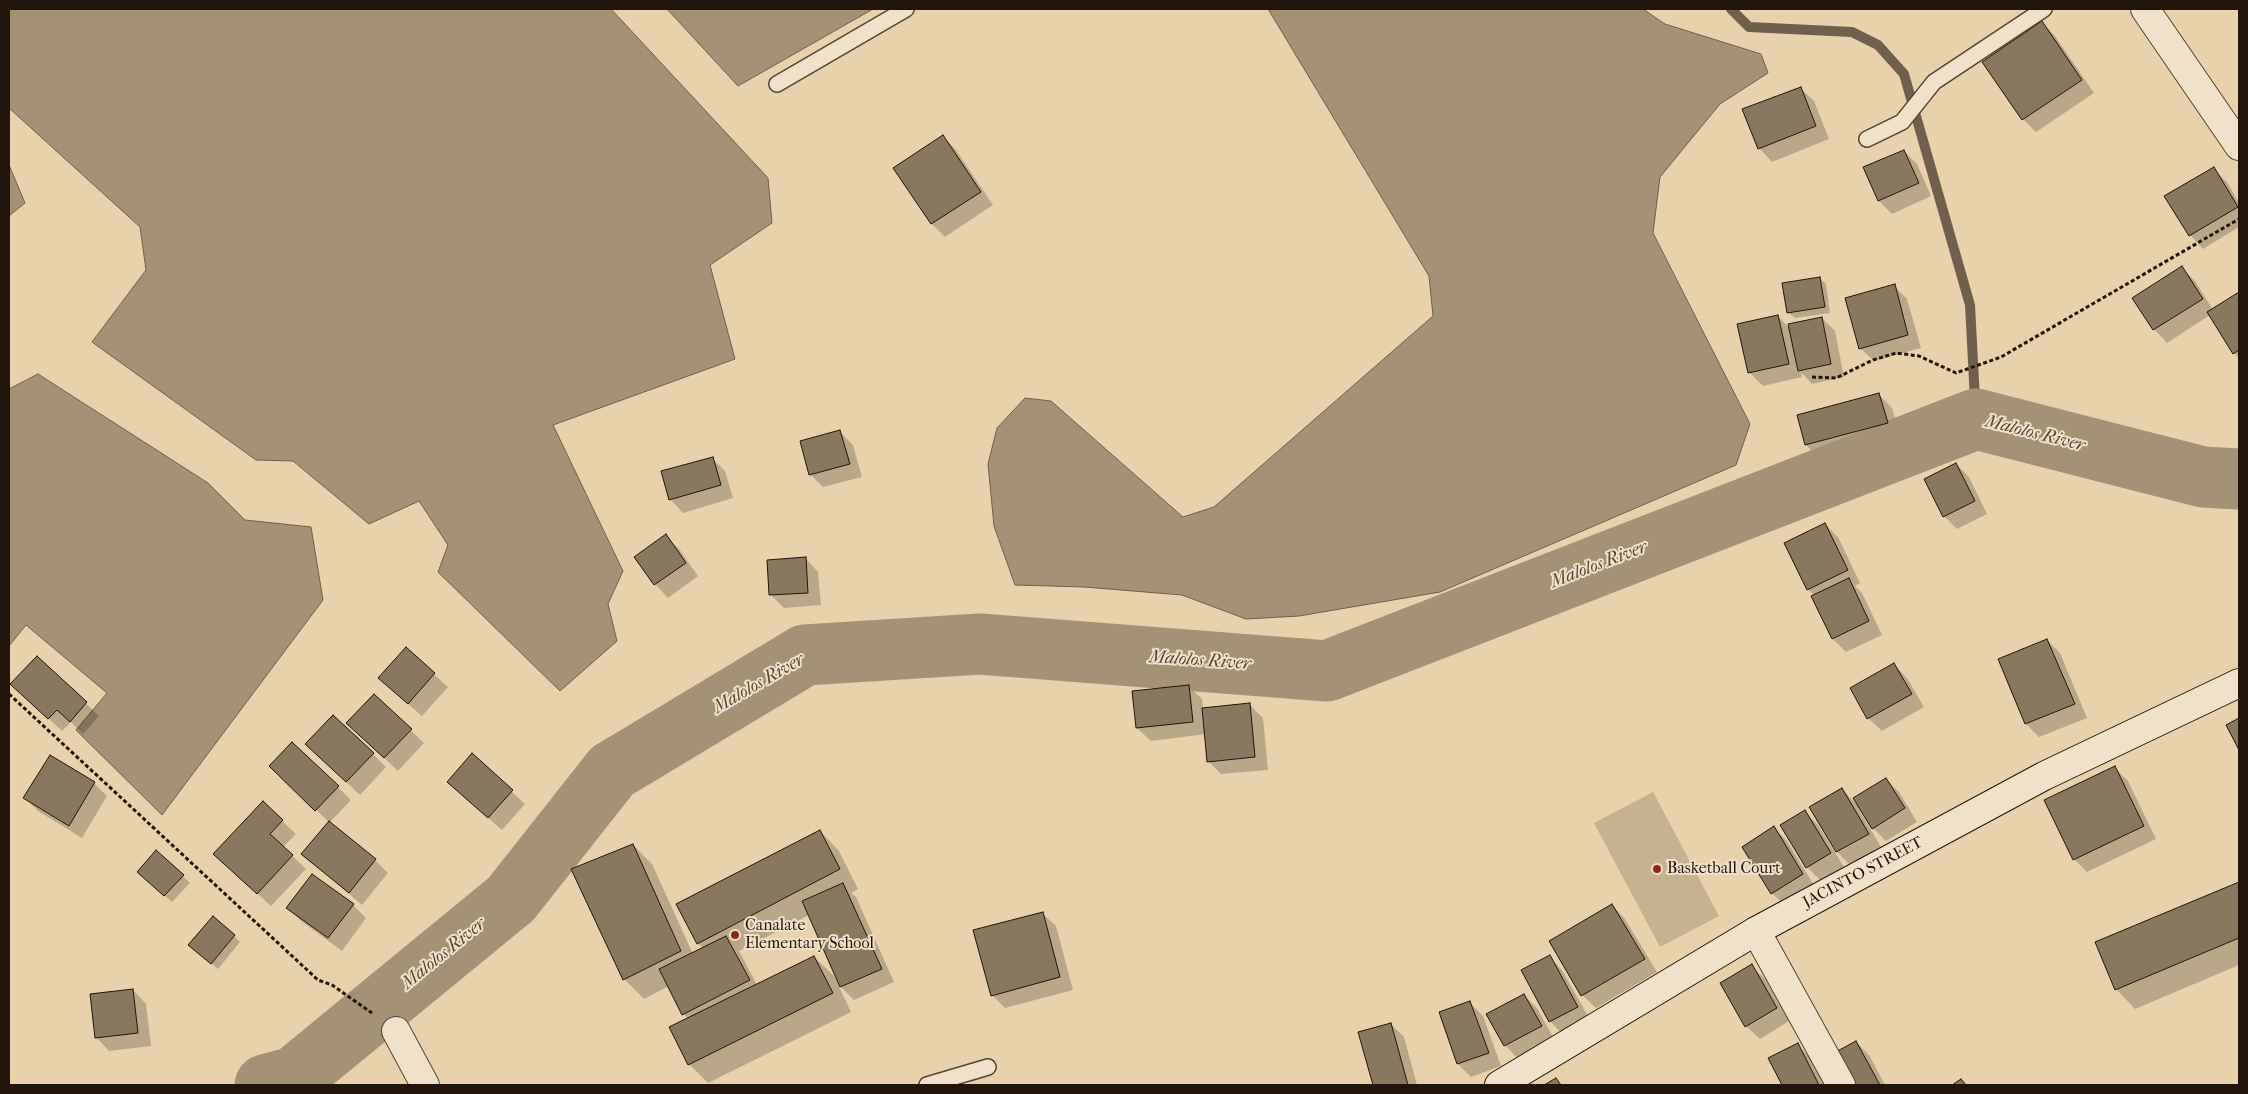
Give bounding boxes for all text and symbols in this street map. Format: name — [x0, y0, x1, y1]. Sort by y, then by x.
water label: Malolos River — [1983, 411, 2087, 457]
water label: Malolos River — [1548, 537, 1650, 593]
water label: Malolos River — [1149, 647, 1251, 675]
water label: Malolos River — [710, 649, 808, 719]
street label: JACINTO STREET — [1800, 833, 1926, 913]
place label: Basketball Court — [1667, 859, 1781, 879]
marker: Basketball Court — [1651, 863, 1663, 875]
water label: Malolos River — [398, 914, 490, 994]
place label: Canalate Elementary School — [745, 916, 874, 954]
marker: Canalate Elementary School — [729, 929, 741, 941]

